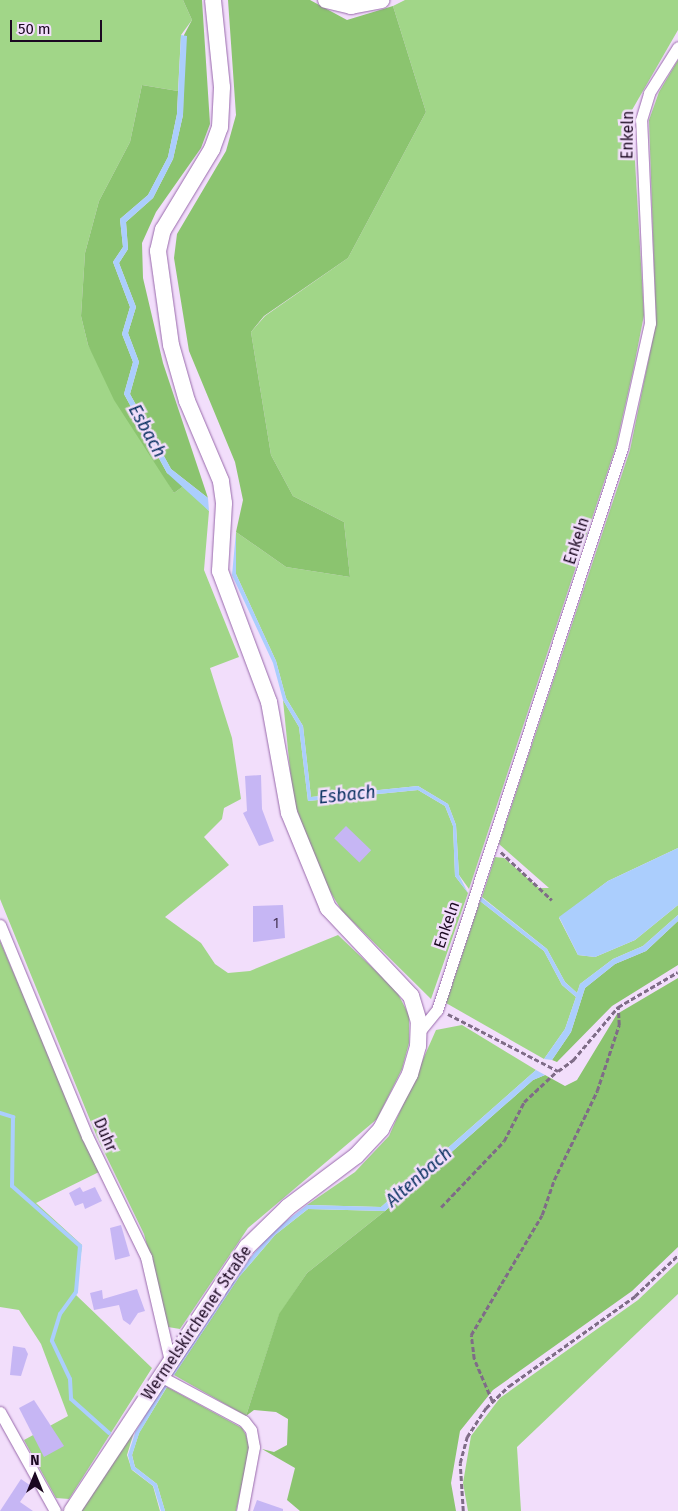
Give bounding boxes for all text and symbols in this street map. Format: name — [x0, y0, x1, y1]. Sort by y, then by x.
scale bar — [12, 10, 105, 42]
text: 50 m — [18, 20, 51, 38]
street label: Enkeln — [618, 111, 638, 159]
water label: Esbach — [124, 401, 170, 461]
street label: Enkeln — [560, 515, 594, 567]
water label: Esbach — [317, 781, 377, 809]
street label: Enkeln — [430, 899, 464, 951]
house number: 1 — [273, 916, 279, 932]
street label: Duhr — [89, 1115, 121, 1155]
water label: Altenbach — [381, 1142, 457, 1212]
street label: Wermelskirchener Straße — [138, 1242, 256, 1404]
north arrow — [10, 1451, 60, 1501]
text: N — [30, 1452, 40, 1469]

